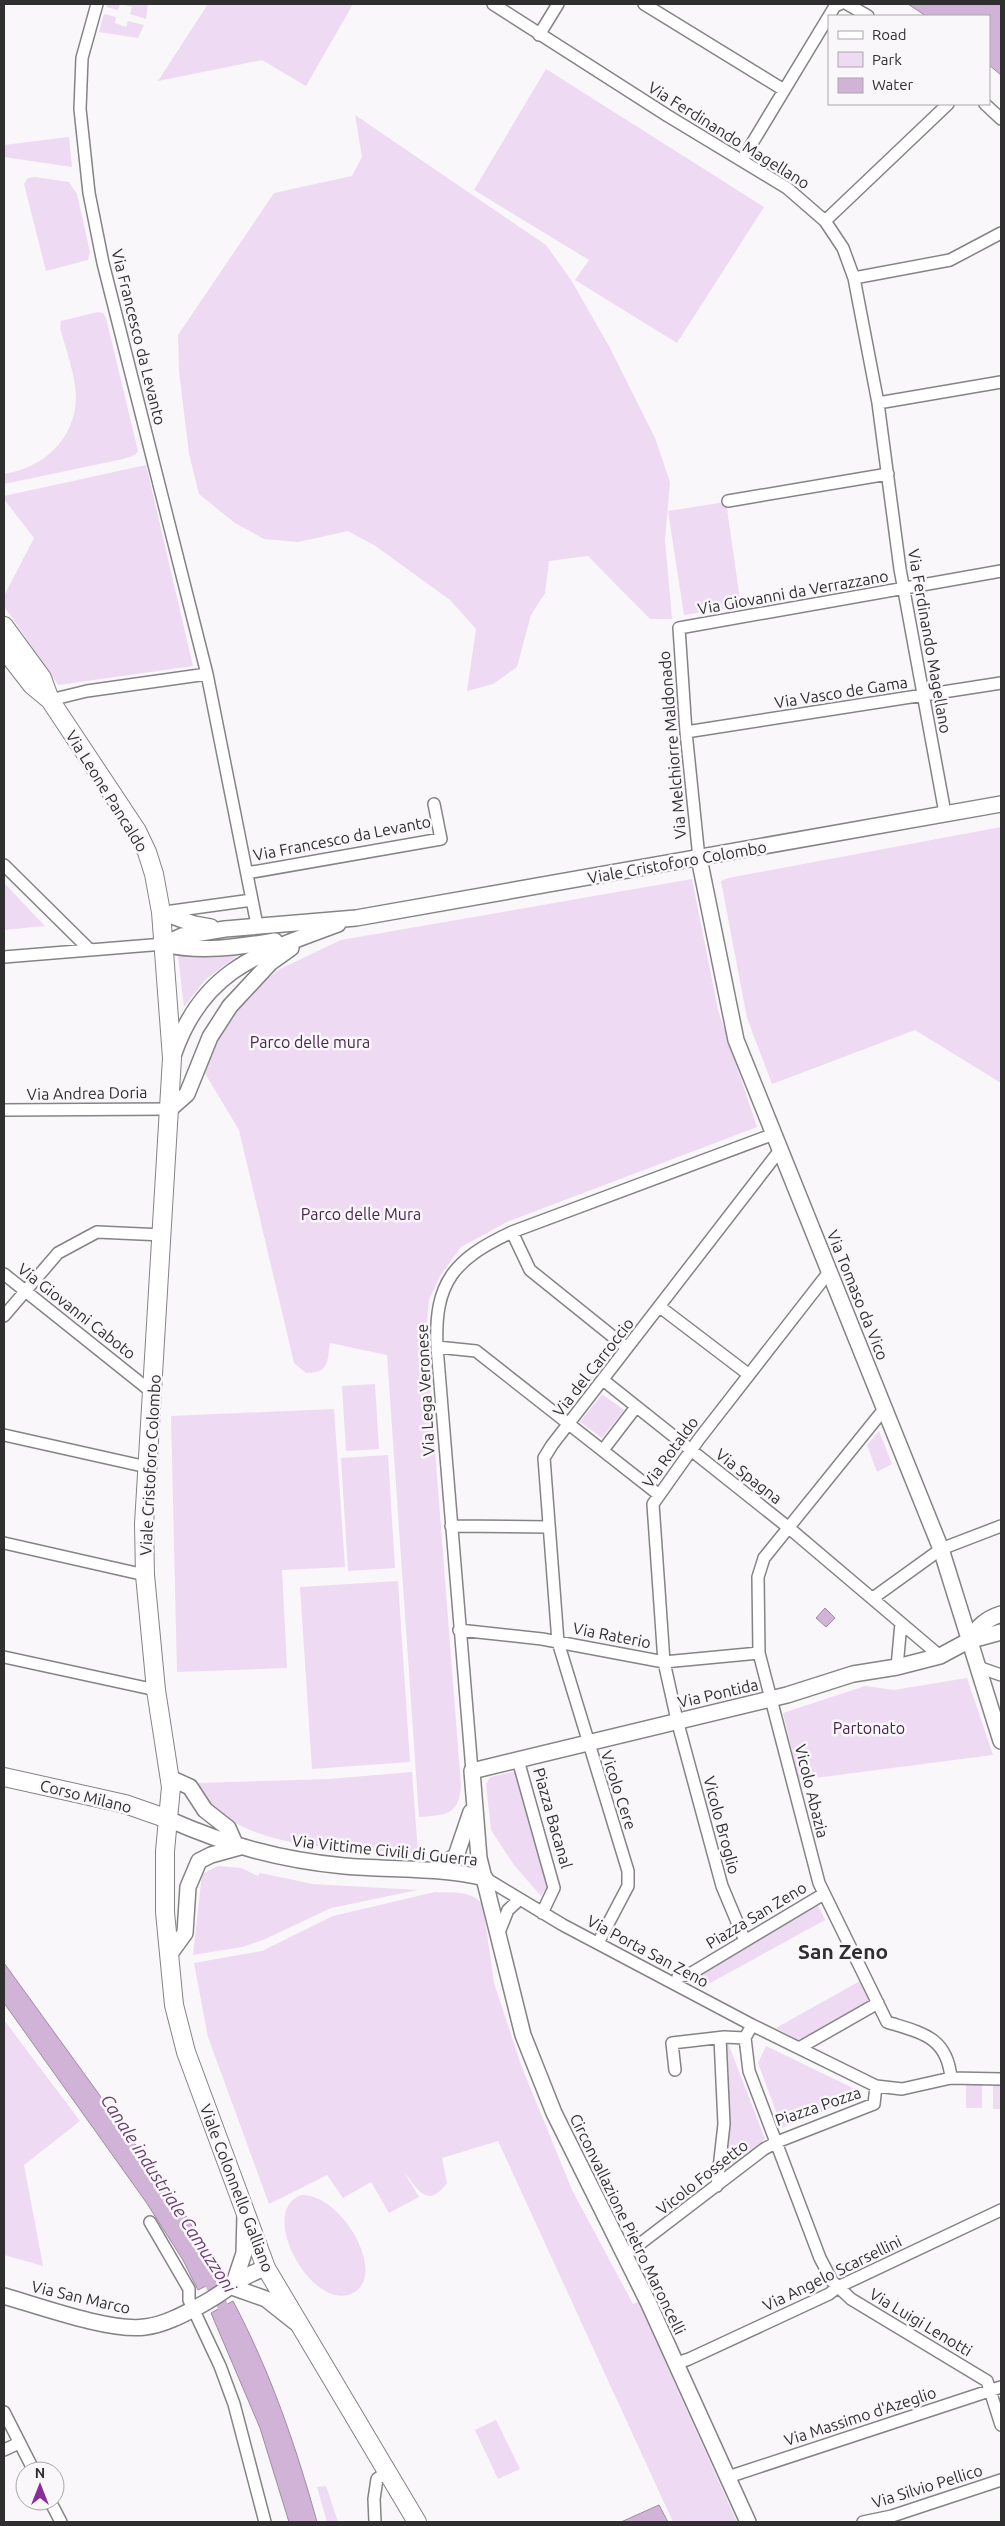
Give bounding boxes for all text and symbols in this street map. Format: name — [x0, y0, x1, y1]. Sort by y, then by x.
legend — [828, 15, 990, 105]
text: Road — [872, 26, 907, 43]
text: Park — [872, 51, 902, 68]
text: Water — [872, 76, 913, 93]
street label: Via Ferdinando Magellano — [645, 78, 813, 192]
street label: Via Francesco da Levanto — [108, 247, 170, 427]
street label: Via Ferdinando Magellano — [905, 547, 955, 735]
street label: Via Giovanni da Verrazzano — [696, 566, 890, 618]
street label: Via Melchiorre Maldonado — [655, 650, 689, 840]
street label: Via Vasco de Gama — [773, 673, 909, 711]
street label: Via Leone Pancaldo — [62, 727, 152, 855]
street label: Via Francesco da Levanto — [252, 812, 432, 864]
street label: Viale Cristoforo Colombo — [586, 837, 768, 887]
park label: Parco delle mura — [250, 1033, 370, 1051]
street label: Via Andrea Doria — [26, 1083, 148, 1103]
park label: Parco delle Mura — [301, 1205, 421, 1223]
street label: Via Tomaso da Vico — [824, 1227, 892, 1363]
street label: Via Giovanni Caboto — [15, 1259, 139, 1363]
street label: Via del Carroccio — [549, 1314, 637, 1420]
street label: Via Lega Veronese — [413, 1324, 437, 1456]
street label: Viale Cristoforo Colombo — [136, 1374, 164, 1556]
street label: Via Rotaldo — [638, 1413, 702, 1491]
street label: Via Spagna — [712, 1445, 786, 1507]
street label: Via Raterio — [572, 1619, 652, 1651]
street label: Via Pontida — [676, 1675, 760, 1711]
park label: Partonato — [833, 1719, 905, 1737]
street label: Vicolo Abazia — [792, 1742, 832, 1840]
street label: Vicolo Cere — [598, 1748, 640, 1832]
street label: Piazza Bacanal — [530, 1766, 576, 1870]
street label: Vicolo Broglio — [700, 1774, 744, 1876]
street label: Corso Milano — [38, 1776, 134, 1816]
street label: Via Vittime Civili di Guerra — [291, 1831, 479, 1869]
street label: Piazza San Zeno — [702, 1878, 810, 1952]
street label: Via Porta San Zeno — [584, 1911, 712, 1991]
district label: San Zeno — [798, 1939, 888, 1963]
street label: Piazza Pozza — [773, 2083, 863, 2129]
water label: Canale industriale Camuzzoni — [97, 2090, 241, 2296]
street label: Viale Colonnello Galliano — [197, 2101, 277, 2275]
street label: Circonvallazione Pietro Maroncelli — [567, 2111, 689, 2337]
street label: Vicolo Fossetto — [653, 2136, 751, 2218]
street label: Via Angelo Scarsellini — [760, 2232, 904, 2314]
street label: Via San Marco — [30, 2277, 132, 2317]
street label: Via Luigi Lenotti — [867, 2284, 975, 2360]
street label: Via Massimo d'Azeglio — [782, 2383, 938, 2449]
north arrow — [15, 2461, 65, 2511]
street label: Via Silvio Pellico — [870, 2461, 984, 2511]
text: N — [35, 2465, 45, 2481]

